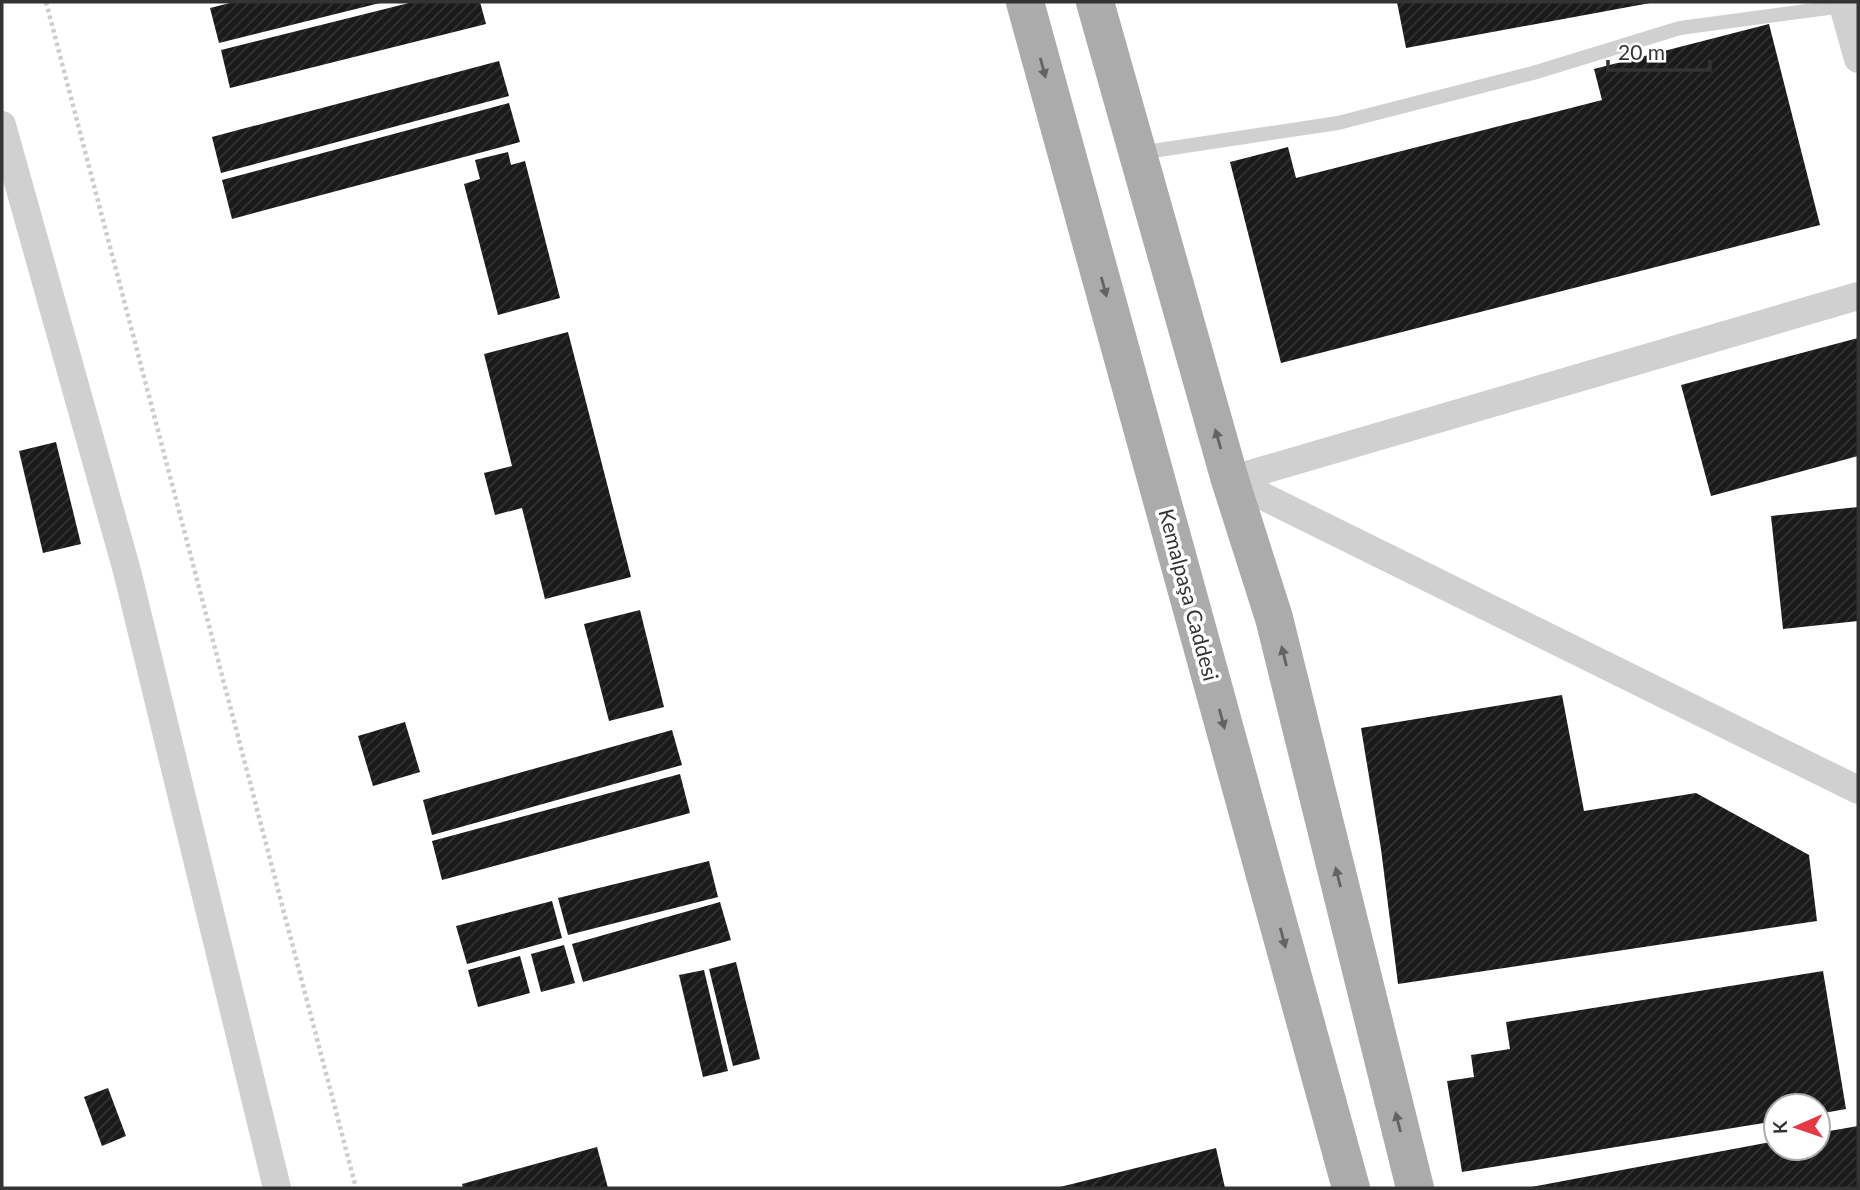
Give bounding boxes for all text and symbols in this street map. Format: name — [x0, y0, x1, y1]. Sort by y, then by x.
scale bar — [1608, 28, 1710, 72]
text: 20 m — [1618, 39, 1665, 64]
one-way arrow — [1038, 57, 1049, 79]
one-way arrow — [1099, 277, 1109, 298]
one-way arrow — [1212, 427, 1223, 449]
street label: Kemalpaşa Caddesi — [1154, 506, 1224, 683]
one-way arrow — [1278, 645, 1289, 667]
one-way arrow — [1218, 709, 1228, 730]
one-way arrow — [1332, 866, 1343, 888]
one-way arrow — [1278, 928, 1288, 949]
north arrow — [1762, 1092, 1832, 1162]
one-way arrow — [1393, 1111, 1404, 1133]
text: K — [1768, 1120, 1791, 1135]

